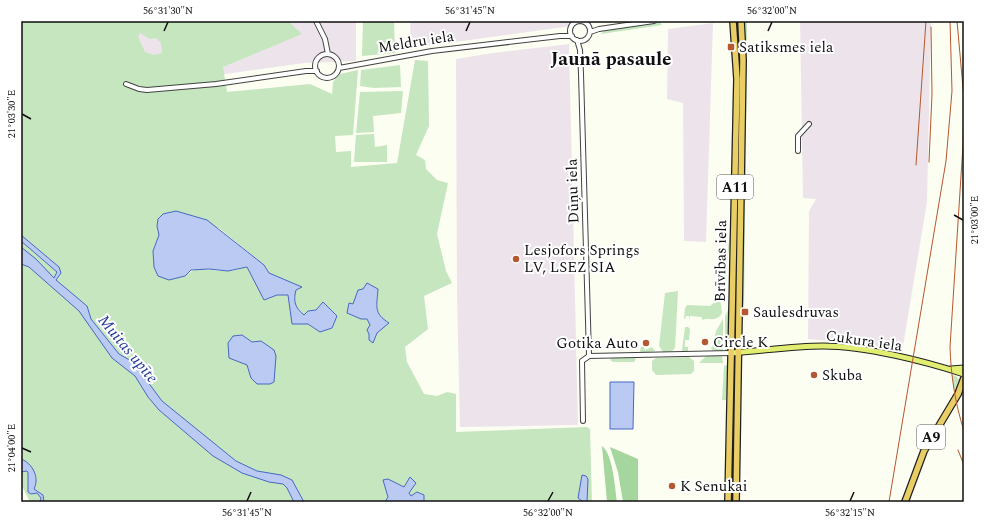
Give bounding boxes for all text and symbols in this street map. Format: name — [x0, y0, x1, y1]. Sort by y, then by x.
text: 56°31'30"N — [143, 3, 193, 19]
text: 56°31'45"N — [445, 3, 495, 19]
text: 56°32'00"N — [747, 3, 797, 19]
street label: Meldru iela — [377, 25, 456, 59]
place label: Satiksmes iela — [739, 36, 834, 59]
marker: Satiksmes iela — [726, 42, 736, 52]
district label: Jaunā pasaule — [550, 45, 672, 74]
text: 21°03'30"E — [4, 90, 20, 138]
street label: Dūņu iela — [560, 158, 586, 224]
road number: A11 — [717, 175, 753, 199]
text: 21°03'00"E — [967, 196, 983, 244]
street label: Brīvības iela — [709, 219, 733, 302]
place label: Lesjofors Springs LV, LSEZ SIA — [524, 239, 640, 279]
marker: Lesjofors Springs LV, LSEZ SIA — [511, 254, 521, 264]
place label: Saulesdruvas — [753, 301, 839, 324]
marker: Saulesdruvas — [740, 307, 750, 317]
water label: Muitas upīte — [92, 309, 164, 389]
street label: Cukura iela — [824, 324, 904, 358]
place label: Circle K — [713, 331, 768, 354]
place label: Gotika Auto — [556, 332, 638, 355]
marker: Circle K — [700, 337, 710, 347]
marker: Gotika Auto — [641, 338, 651, 348]
place label: Skuba — [822, 364, 863, 387]
marker: Skuba — [809, 370, 819, 380]
text: 21°04'00"E — [4, 424, 20, 472]
road number: A9 — [917, 425, 945, 449]
place label: K Senukai — [680, 475, 747, 498]
marker: K Senukai — [667, 481, 677, 491]
text: 56°31'45"N — [222, 505, 272, 521]
text: 56°32'00"N — [523, 505, 573, 521]
text: 56°32'15"N — [825, 505, 875, 521]

